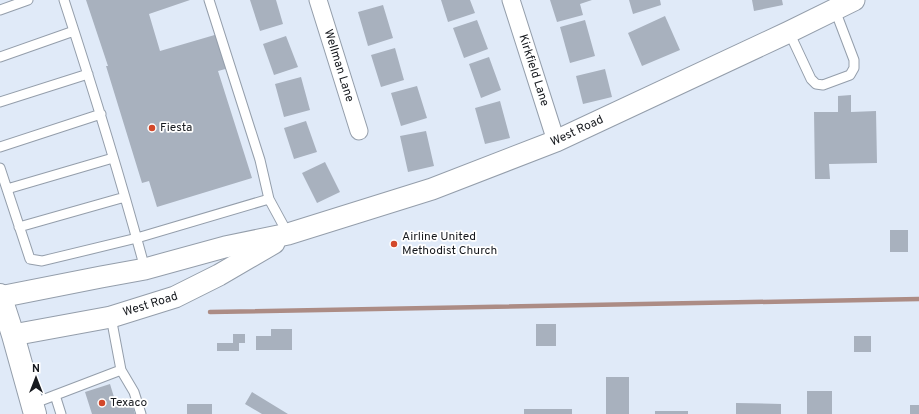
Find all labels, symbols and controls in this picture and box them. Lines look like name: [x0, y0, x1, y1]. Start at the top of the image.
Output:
street label: Wellman Lane: [320, 27, 358, 104]
street label: Kirkfield Lane: [515, 32, 552, 109]
street label: West Road: [548, 112, 606, 150]
place label: Fiesta: [160, 120, 192, 136]
marker: Fiesta: [147, 123, 157, 133]
place label: Airline United Methodist Church: [402, 229, 497, 259]
marker: Airline United Methodist Church: [389, 239, 399, 249]
street label: West Road: [121, 289, 180, 321]
north arrow: [16, 358, 56, 398]
text: N: [32, 362, 40, 376]
place label: Texaco: [110, 395, 148, 411]
marker: Texaco: [97, 398, 107, 408]

